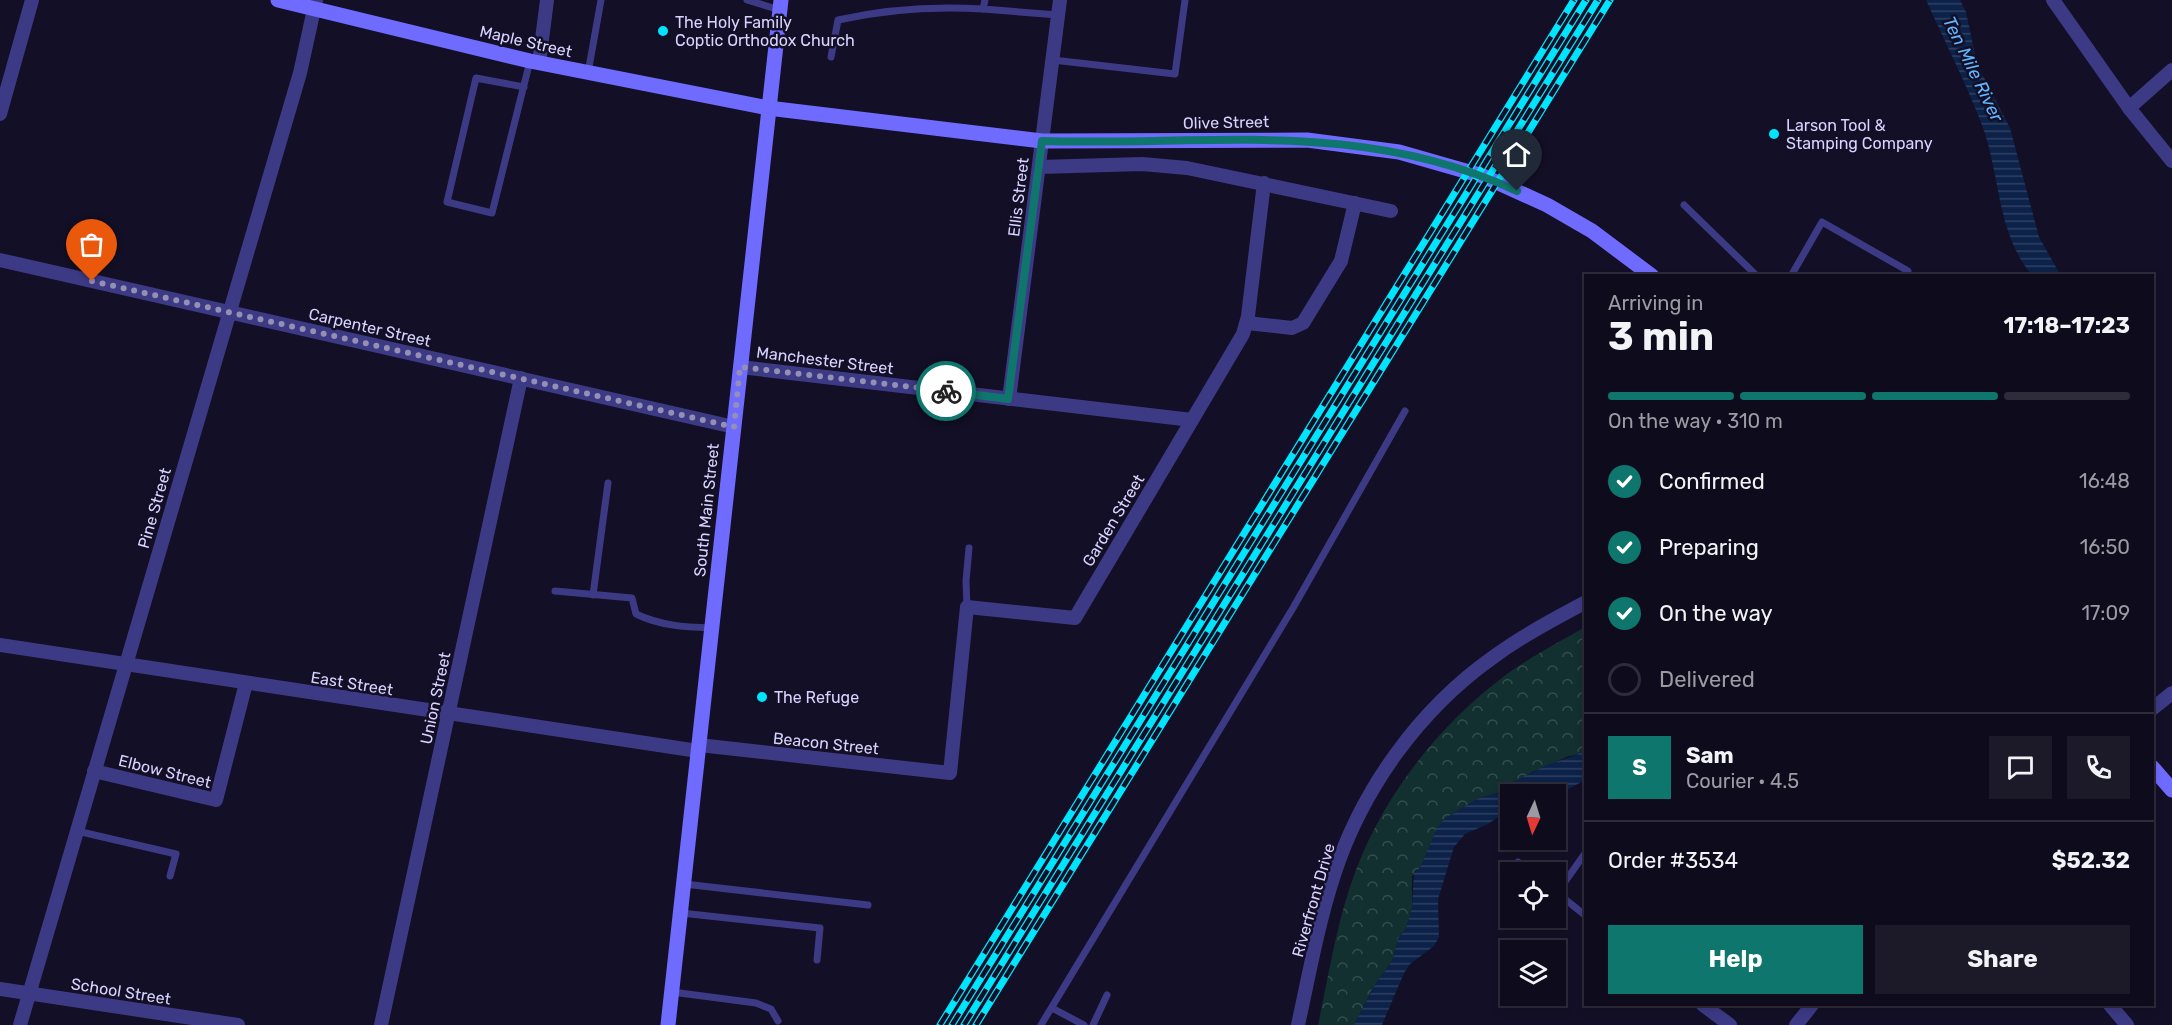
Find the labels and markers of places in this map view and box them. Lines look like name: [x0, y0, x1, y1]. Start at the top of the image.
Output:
place label: The Holy Family Coptic Orthodox Church: [675, 13, 855, 50]
marker: The Holy Family Coptic Orthodox Church: [656, 24, 670, 38]
place label: Larson Tool & Stamping Company: [1786, 116, 1933, 153]
marker: Larson Tool & Stamping Company: [1767, 127, 1781, 141]
pin: [1491, 129, 1542, 191]
pin: [66, 219, 117, 281]
place label: The Refuge: [774, 688, 859, 707]
marker: The Refuge: [755, 690, 769, 704]

